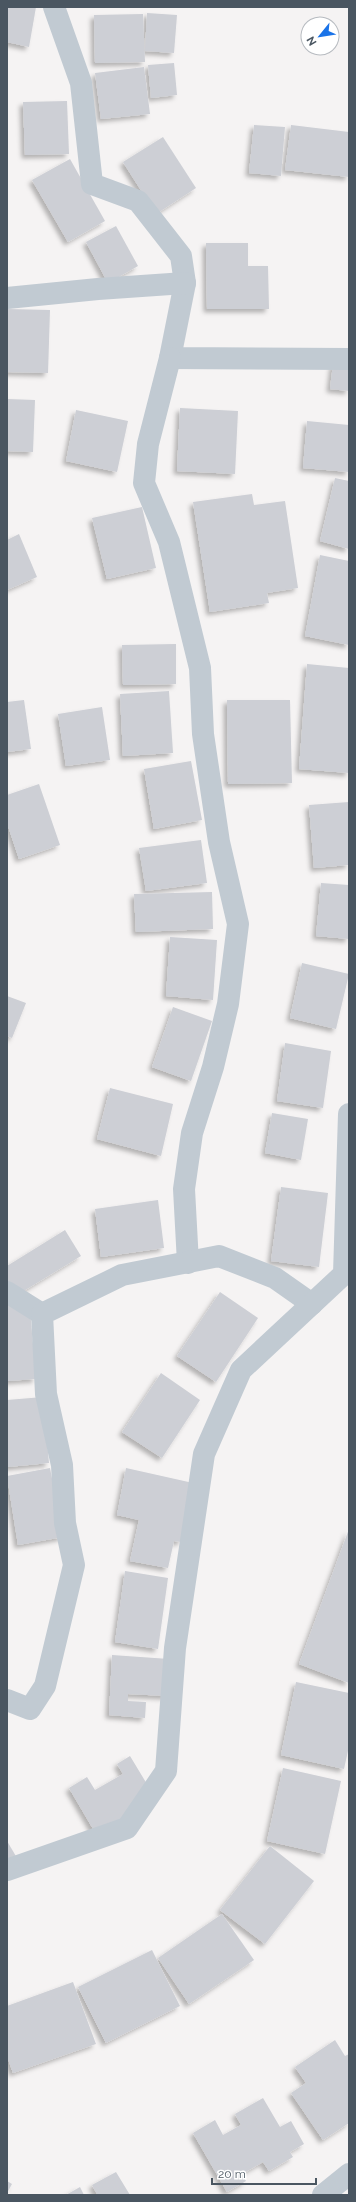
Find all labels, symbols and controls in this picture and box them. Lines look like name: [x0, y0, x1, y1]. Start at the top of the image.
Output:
north arrow: [300, 16, 340, 56]
text: N: [304, 34, 320, 48]
scale bar: [212, 2160, 316, 2186]
text: 20 m: [218, 2167, 246, 2181]

